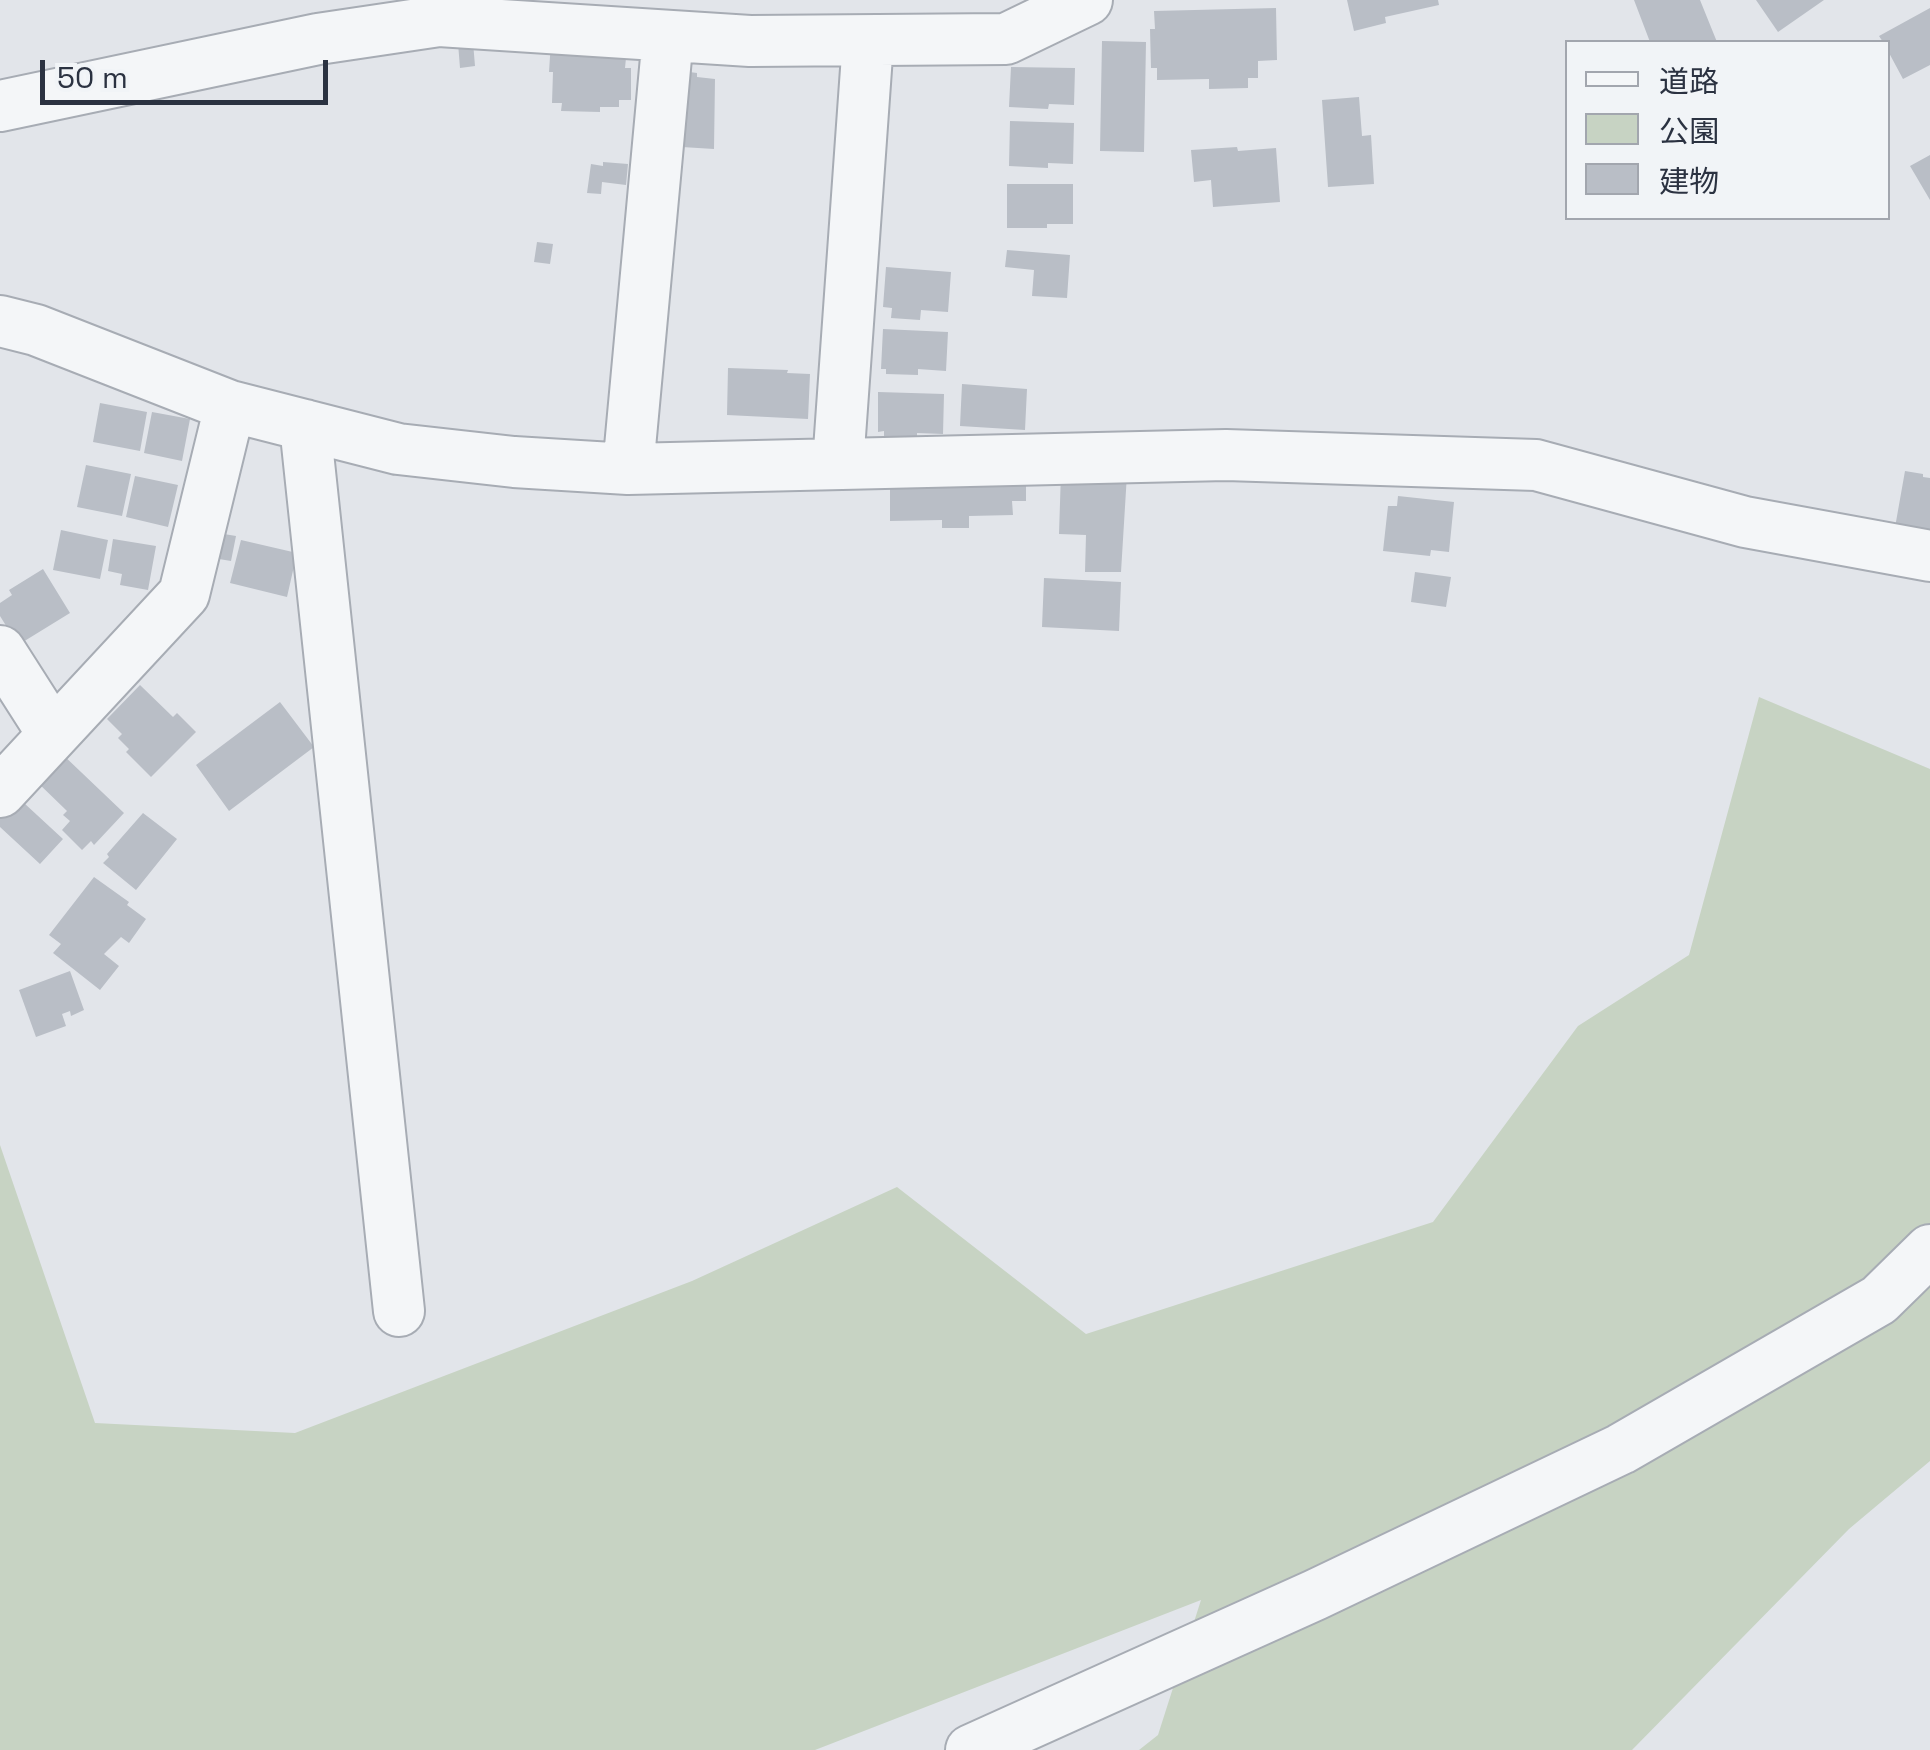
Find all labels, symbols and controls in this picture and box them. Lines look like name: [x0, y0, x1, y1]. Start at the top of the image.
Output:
scale bar: [45, 40, 332, 102]
legend: [1565, 40, 1890, 220]
text: 50 m: [57, 58, 128, 97]
text: 道路: [1659, 62, 1719, 101]
text: 公園: [1659, 112, 1719, 151]
text: 建物: [1659, 162, 1719, 201]

